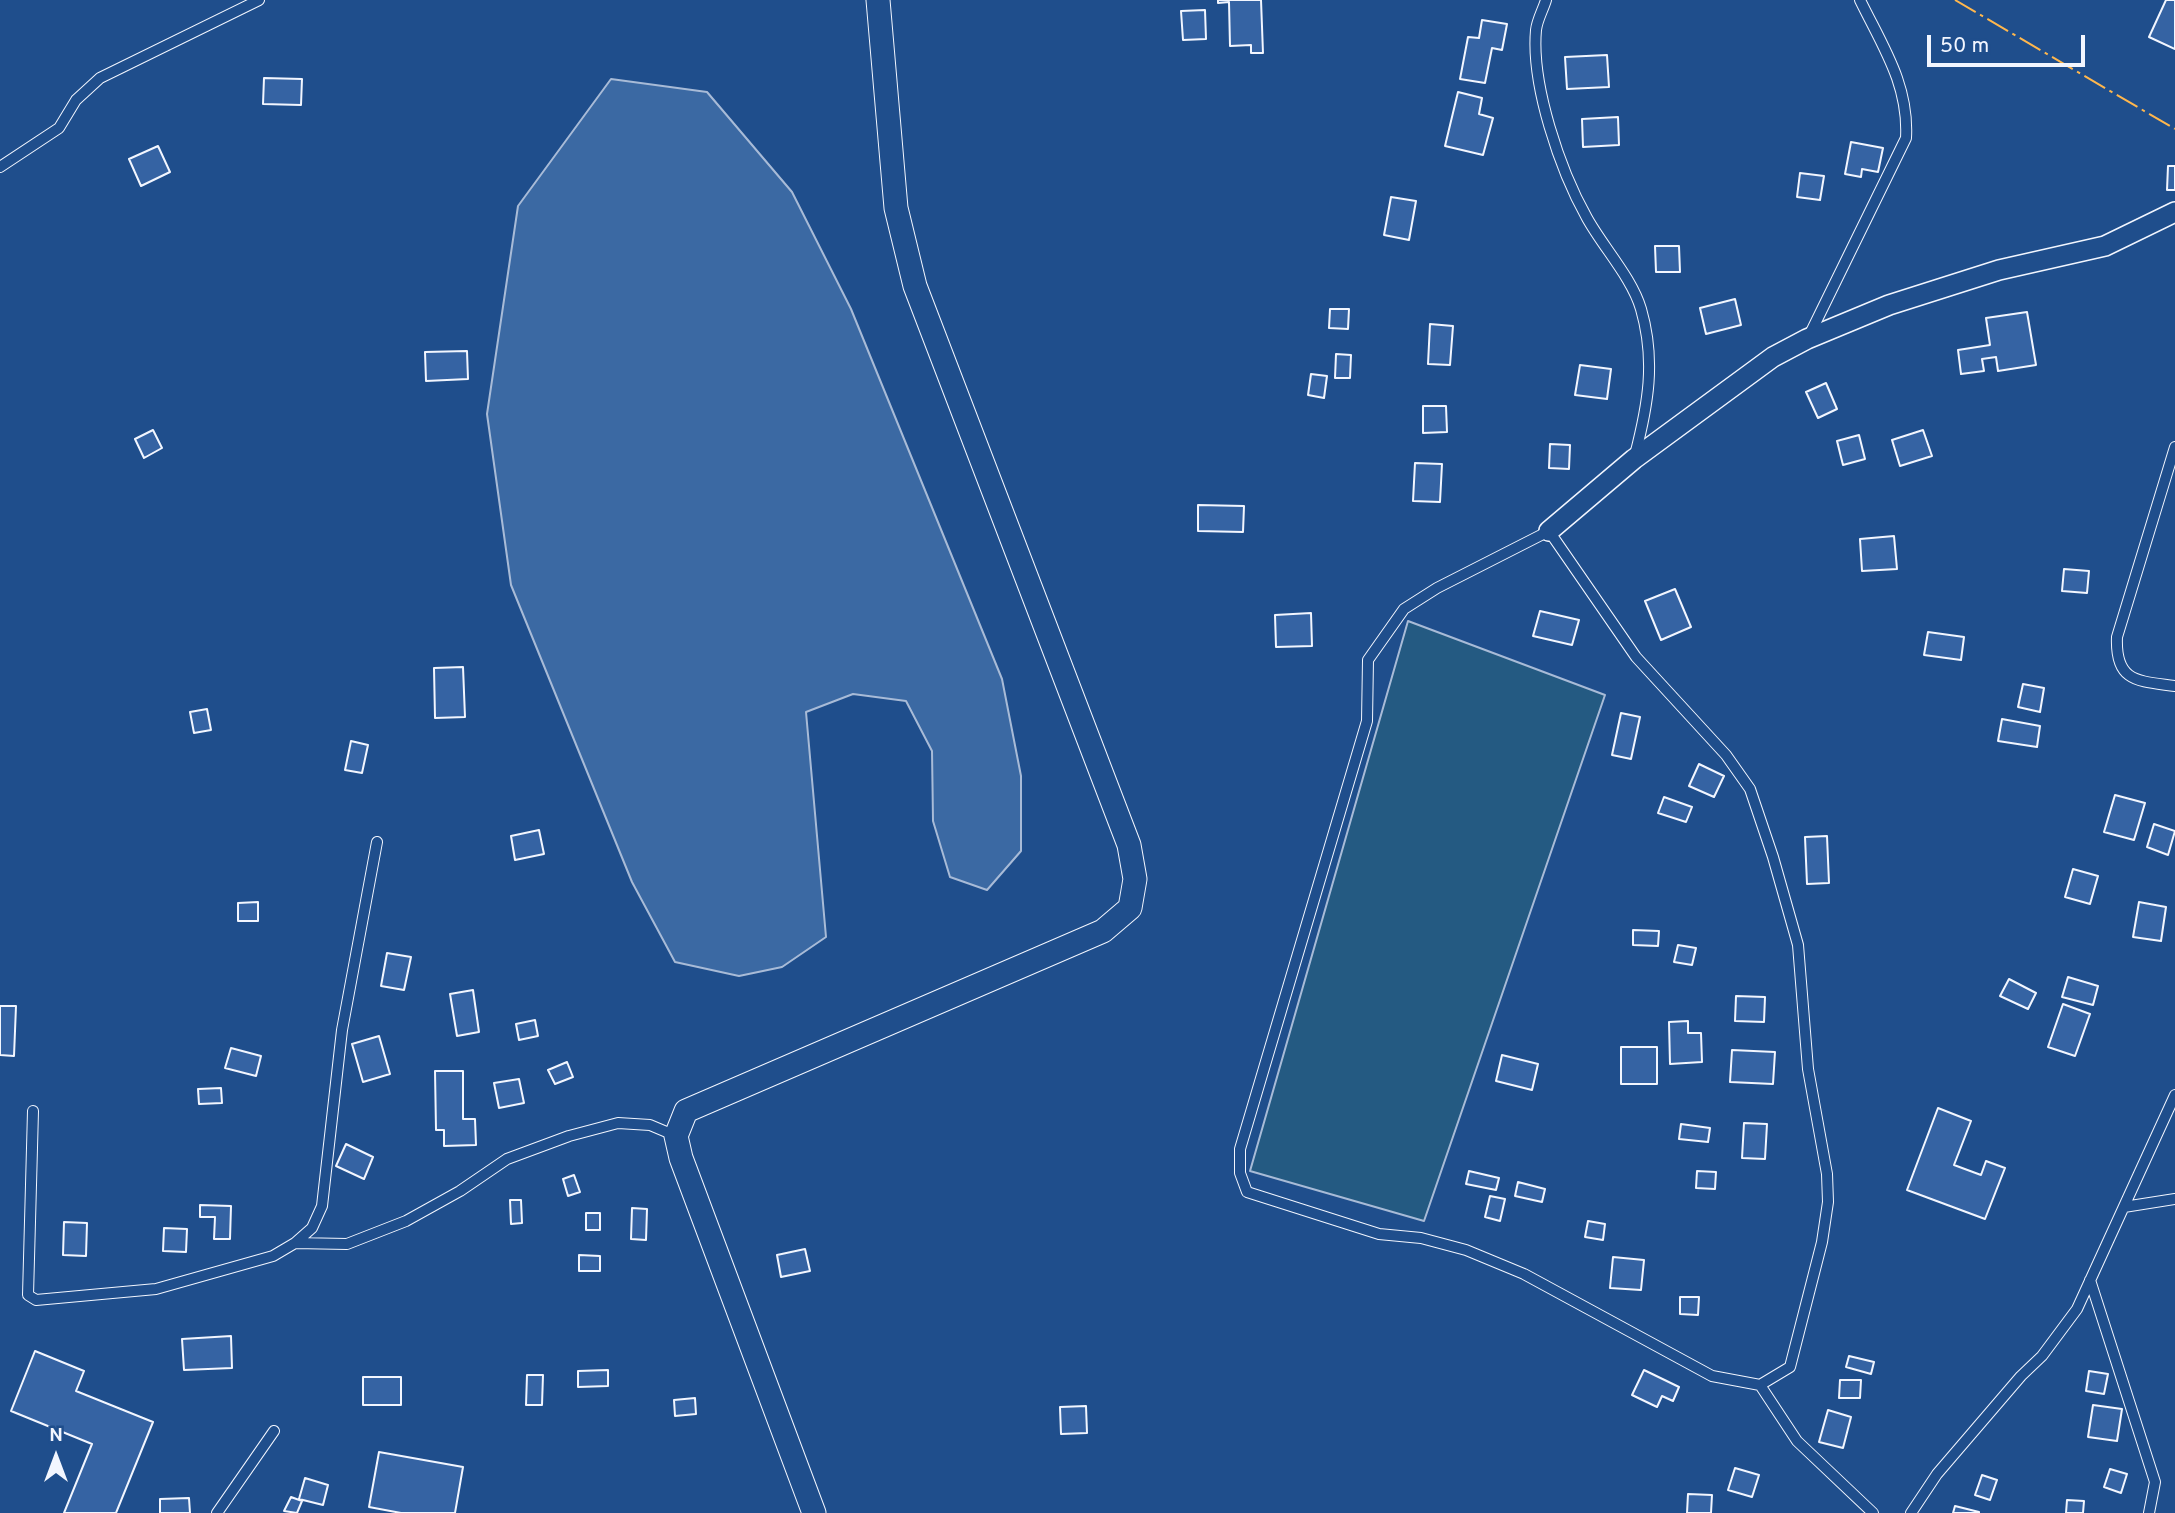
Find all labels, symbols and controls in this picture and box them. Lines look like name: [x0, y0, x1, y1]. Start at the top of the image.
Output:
scale bar: [1930, 21, 2088, 65]
text: 50 m: [1940, 33, 1989, 60]
north arrow: [21, 1422, 91, 1492]
text: N: [49, 1424, 63, 1448]

